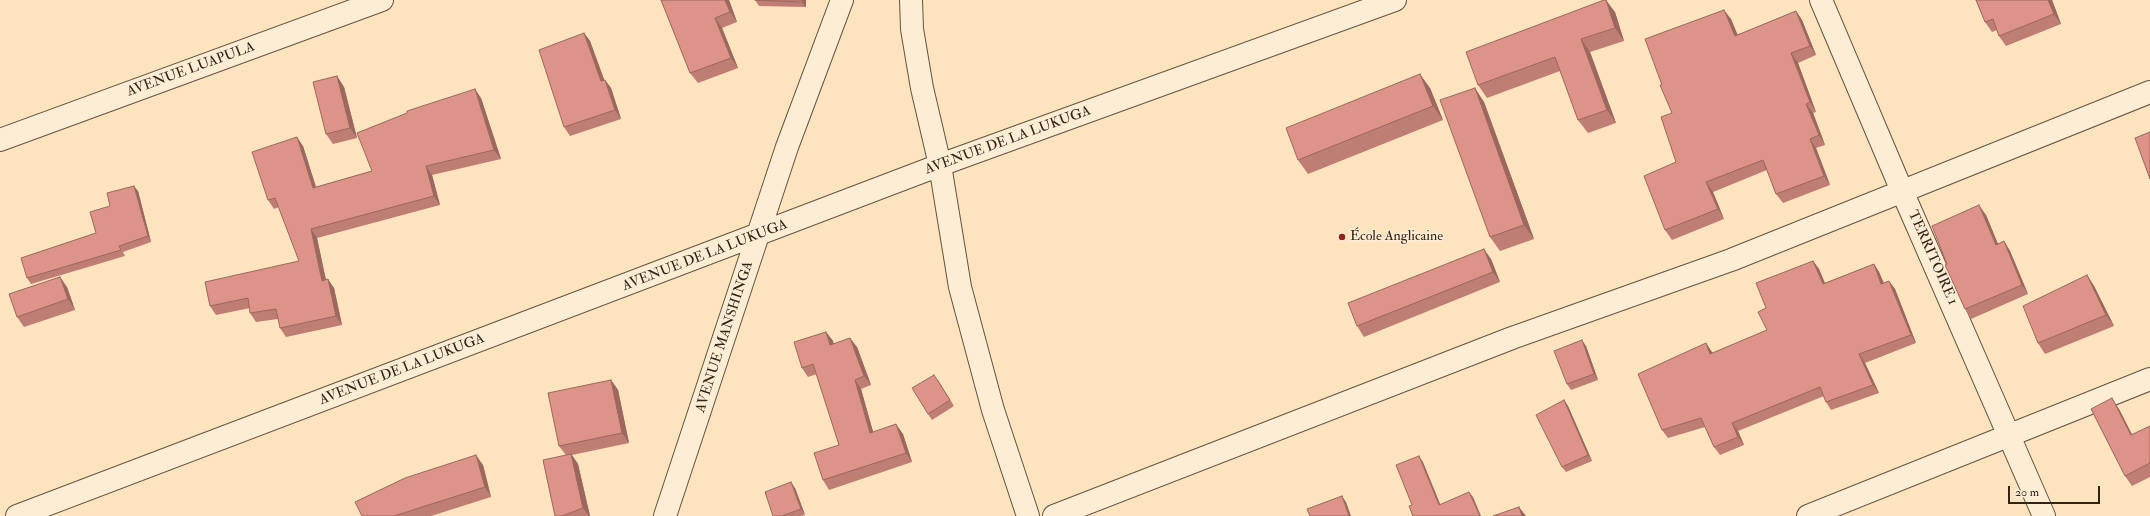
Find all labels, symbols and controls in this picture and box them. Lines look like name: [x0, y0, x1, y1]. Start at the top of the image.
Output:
street label: AVENUE LUAPULA: [125, 39, 257, 101]
street label: AVENUE DE LA LUKUGA: [923, 103, 1093, 179]
street label: TERRITOIRE 1: [1904, 208, 1960, 308]
street label: AVENUE DE LA LUKUGA: [620, 217, 790, 295]
place label: École Anglicaine: [1350, 229, 1443, 245]
marker: École Anglicaine: [1337, 232, 1347, 242]
street label: AVENUE MANSHINGA: [693, 259, 757, 415]
street label: AVENUE DE LA LUKUGA: [317, 331, 487, 409]
scale bar: [2010, 478, 2102, 504]
text: 20 m: [2015, 485, 2039, 500]

